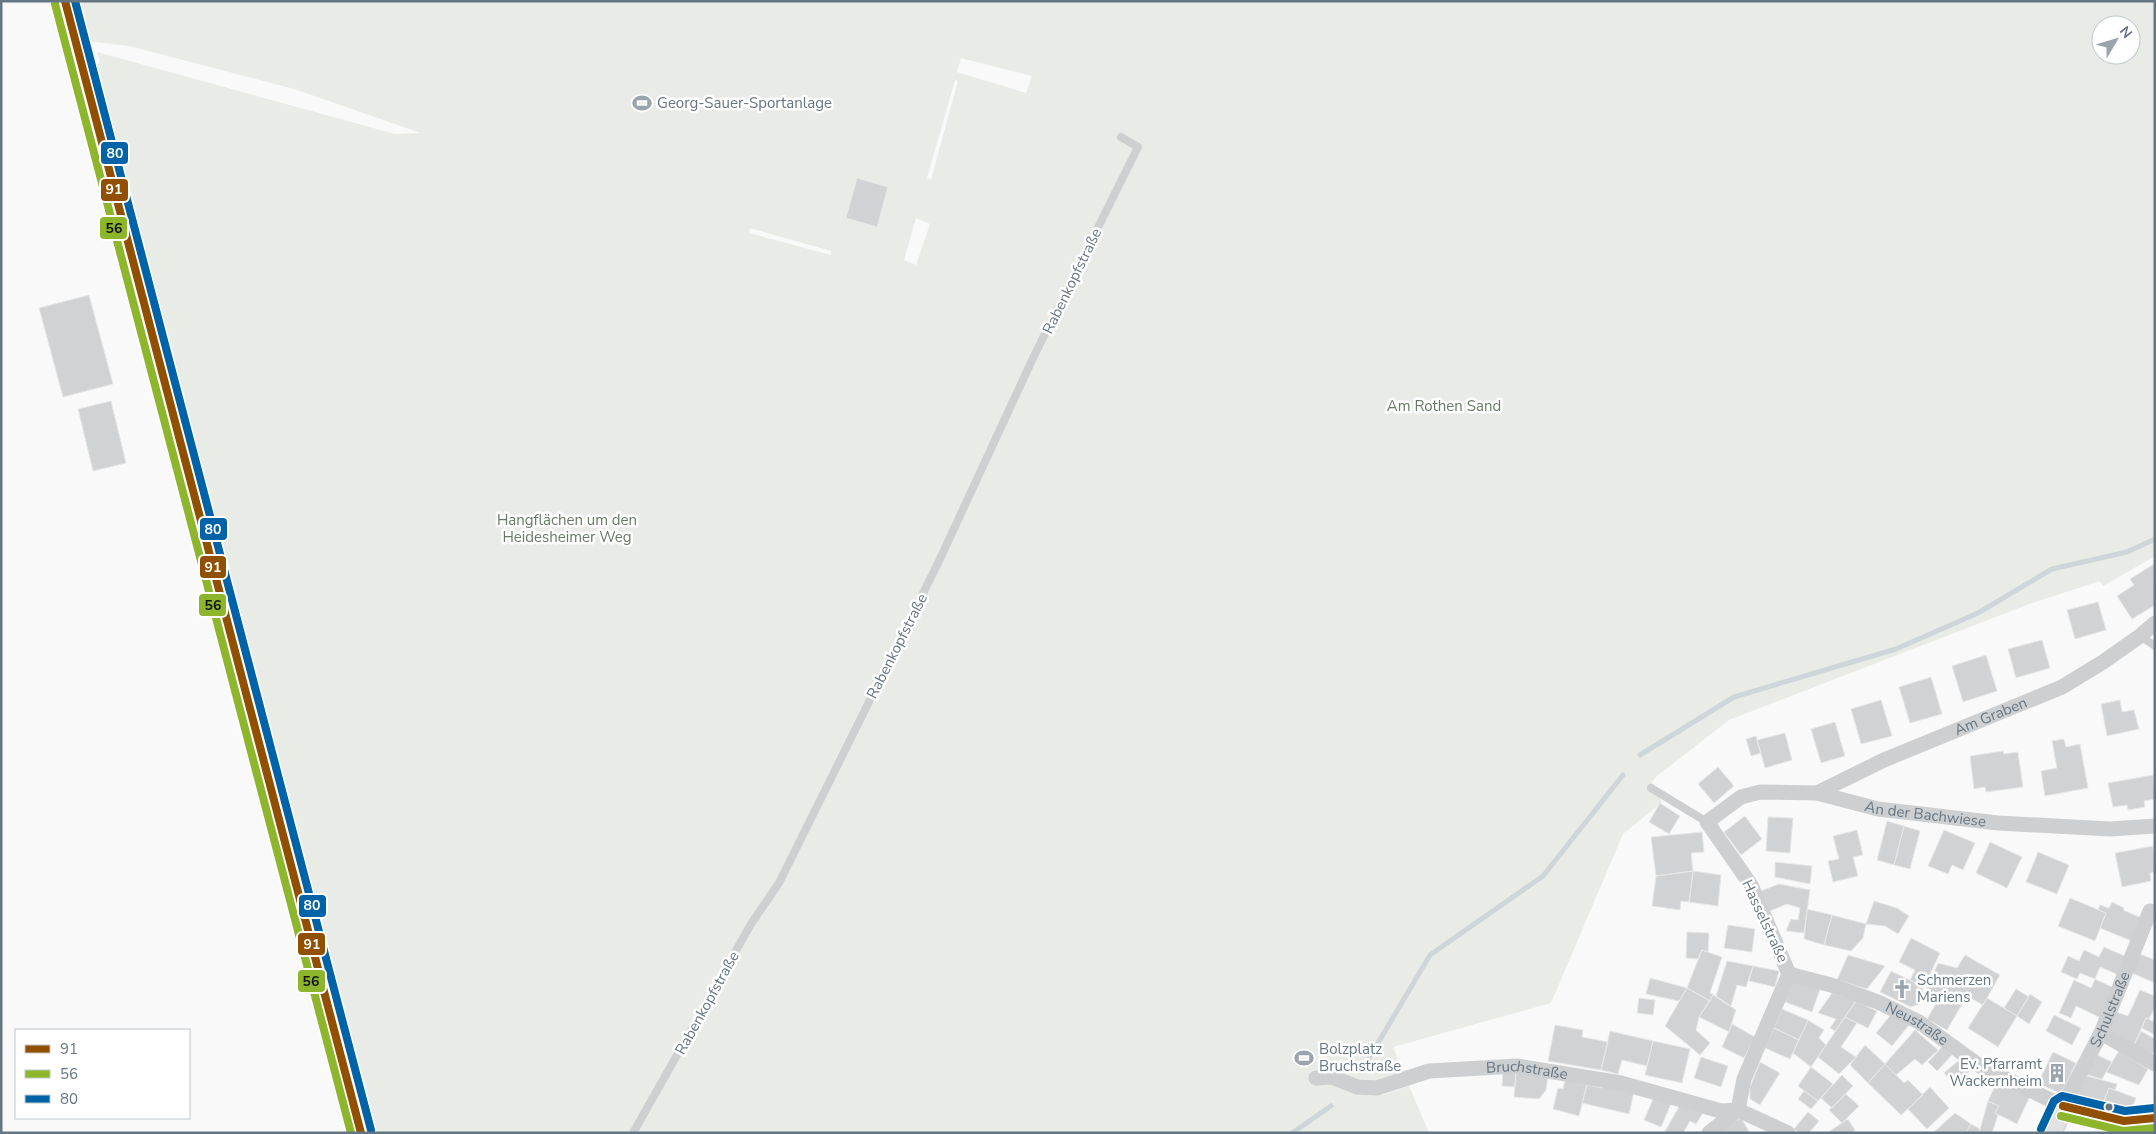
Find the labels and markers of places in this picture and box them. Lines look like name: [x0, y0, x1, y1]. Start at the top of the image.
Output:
sports icon: Georg-Sauer-Sportanlage: [631, 92, 653, 114]
place label: Georg-Sauer-Sportanlage: [657, 93, 832, 113]
place label: Schmerzen Mariens: [1917, 970, 1991, 1007]
church icon: Schmerzen Mariens: [1891, 978, 1913, 1000]
place label: Bolzplatz Bruchstraße: [1319, 1039, 1401, 1076]
sports icon: Bolzplatz Bruchstraße: [1293, 1047, 1315, 1069]
place label: Ev. Pfarramt Wackernheim: [1949, 1054, 2043, 1091]
building icon: Ev. Pfarramt Wackernheim: [2046, 1062, 2068, 1084]
unlabelled marker: [2104, 1102, 2114, 1112]

